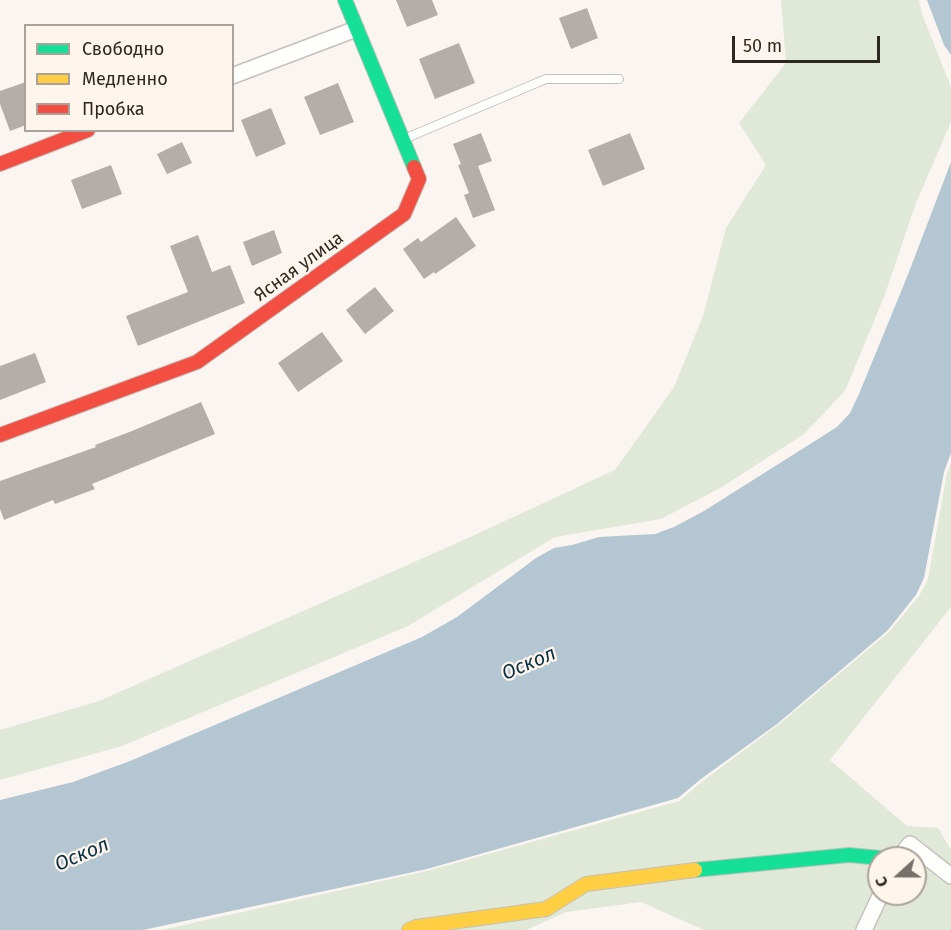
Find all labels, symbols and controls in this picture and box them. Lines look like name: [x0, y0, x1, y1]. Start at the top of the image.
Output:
legend: [24, 24, 234, 132]
scale bar: [735, 24, 884, 62]
text: 50 m: [743, 35, 782, 57]
text: Свободно: [82, 38, 164, 60]
text: Медленно: [82, 68, 168, 90]
text: Пробка: [82, 98, 145, 120]
street label: Ясная улица: [250, 227, 348, 307]
water label: Оскол: [498, 642, 560, 686]
water label: Оскол: [51, 833, 113, 877]
north arrow: [867, 846, 927, 906]
text: С: [871, 874, 892, 890]

